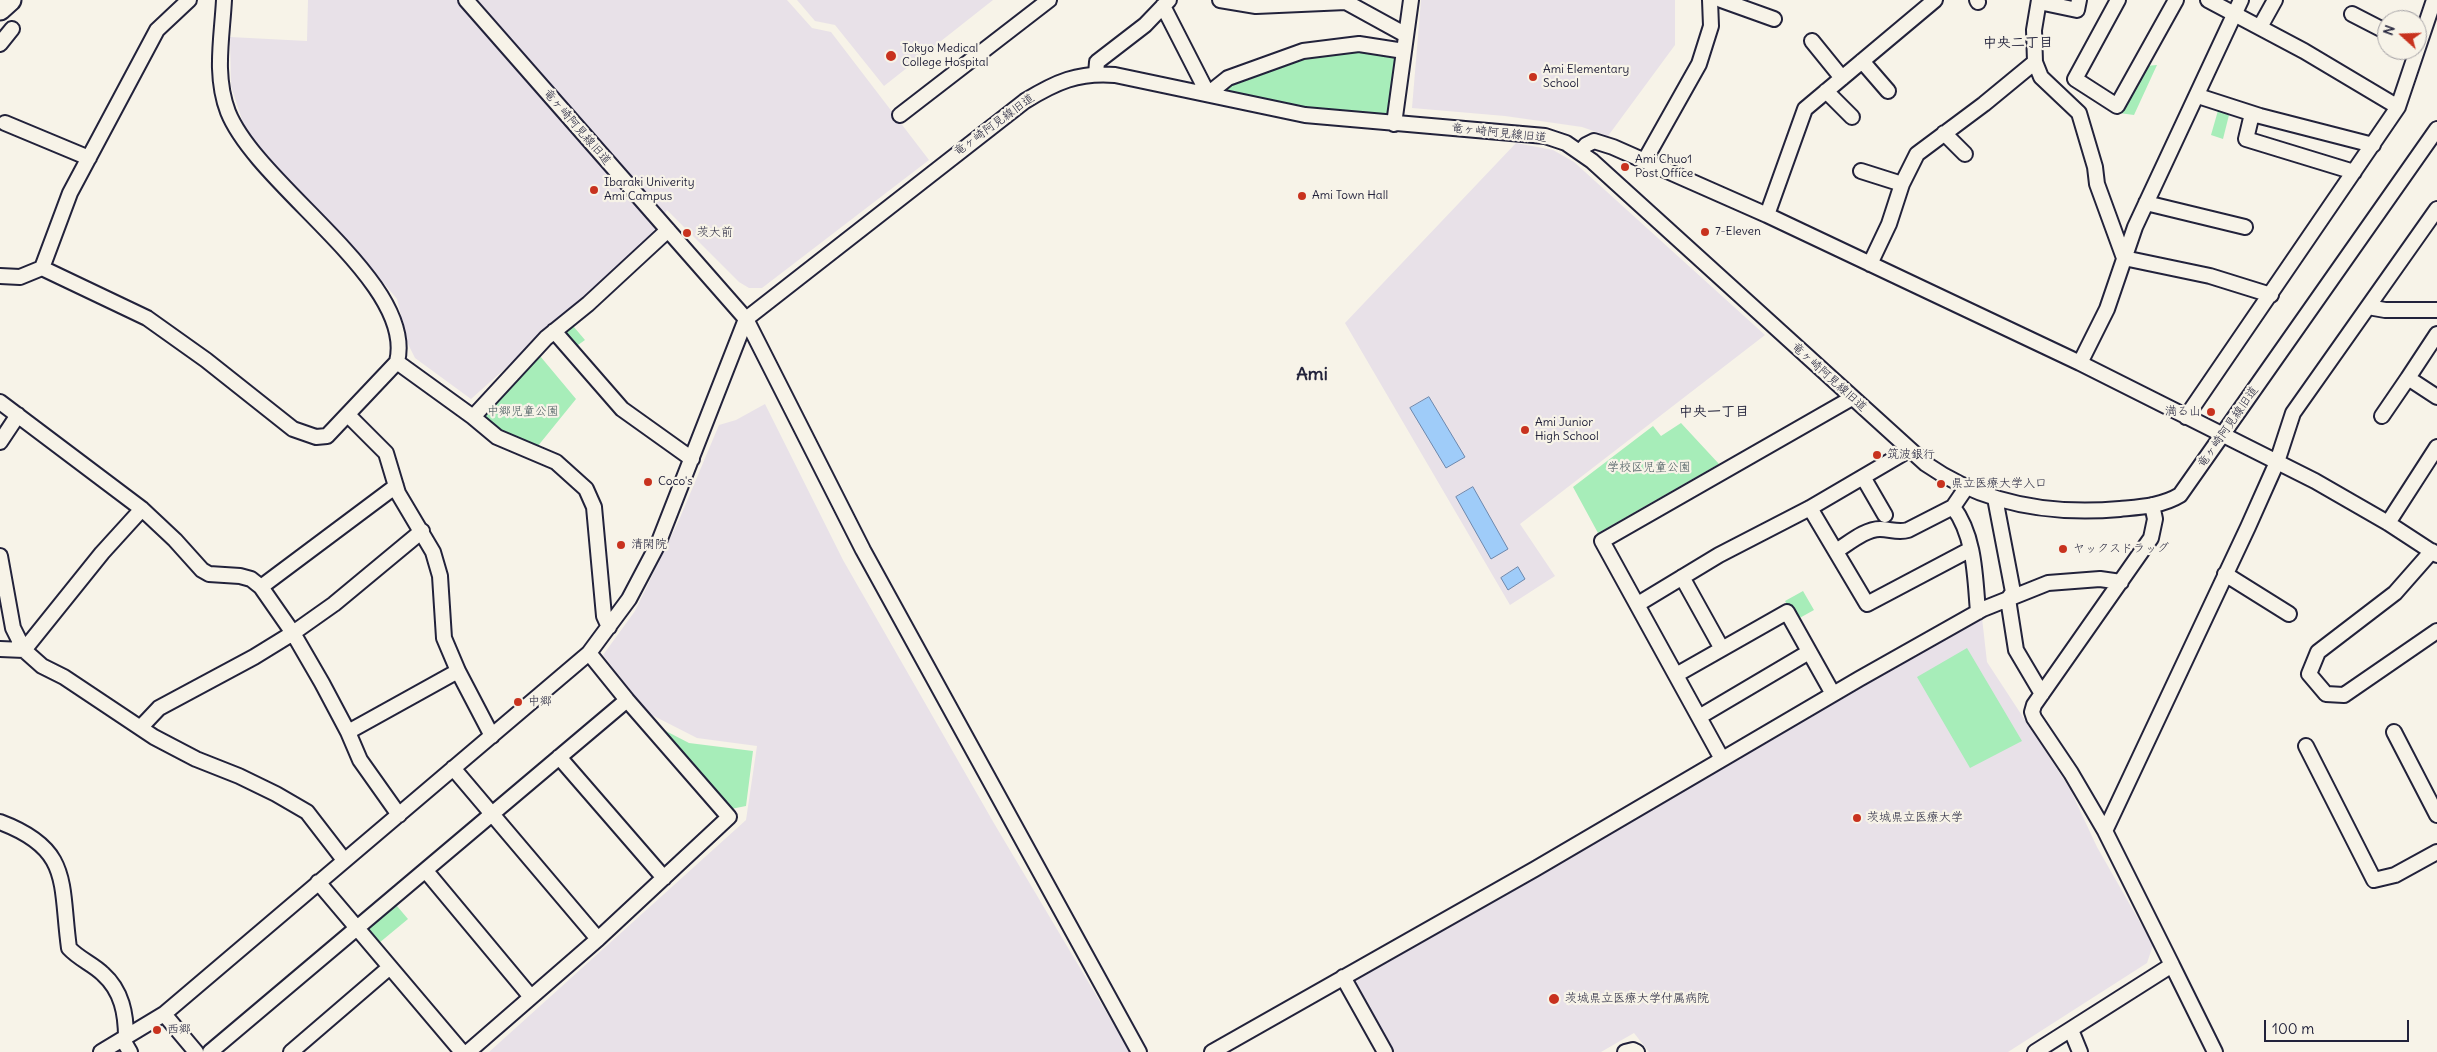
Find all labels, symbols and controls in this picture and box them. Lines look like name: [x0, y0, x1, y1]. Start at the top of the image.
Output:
north arrow: [2377, 10, 2427, 60]
text: N: [2379, 23, 2399, 38]
district label: 中央二丁目: [1983, 35, 2053, 51]
place label: Tokyo Medical College Hospital: [902, 42, 988, 70]
marker: Tokyo Medical College Hospital: [884, 49, 898, 63]
place label: Ami Elementary School: [1543, 63, 1629, 91]
marker: Ami Elementary School: [1527, 71, 1539, 83]
street label: 竜ヶ崎阿見線旧道: [540, 86, 614, 168]
street label: 竜ヶ崎阿見線旧道: [951, 91, 1037, 159]
street label: 竜ヶ崎阿見線旧道: [1451, 121, 1547, 145]
place label: Ami Chuo1 Post Office: [1635, 153, 1693, 181]
marker: Ami Chuo1 Post Office: [1619, 161, 1631, 173]
place label: Ibaraki Univerity Ami Campus: [604, 176, 694, 204]
marker: Ibaraki Univerity Ami Campus: [588, 184, 600, 196]
place label: Ami Town Hall: [1312, 189, 1388, 203]
marker: Ami Town Hall: [1296, 190, 1308, 202]
place label: 7-Eleven: [1715, 225, 1761, 239]
place label: 茨大前: [697, 226, 733, 240]
marker: 7-Eleven: [1699, 226, 1711, 238]
marker: 茨大前: [681, 227, 693, 239]
street label: 竜ヶ崎阿見線旧道: [1789, 340, 1869, 414]
district label: Ami: [1296, 364, 1328, 386]
street label: 竜ヶ崎阿見線旧道: [2195, 384, 2261, 470]
district label: 中央一丁目: [1679, 404, 1749, 420]
park label: 中郷児童公園: [487, 405, 559, 419]
place label: 満る山: [2165, 405, 2201, 419]
marker: 満る山: [2205, 406, 2217, 418]
place label: Ami Junior High School: [1535, 416, 1599, 444]
marker: Ami Junior High School: [1519, 424, 1531, 436]
place label: 筑波銀行: [1887, 448, 1935, 462]
marker: 筑波銀行: [1871, 449, 1883, 461]
park label: 学校区児童公園: [1607, 461, 1691, 475]
place label: Coco's: [658, 475, 693, 489]
marker: Coco's: [642, 476, 654, 488]
place label: 県立医療大学入口: [1951, 477, 2047, 491]
marker: 県立医療大学入口: [1935, 478, 1947, 490]
place label: 清閑院: [631, 538, 667, 552]
marker: 清閑院: [615, 539, 627, 551]
place label: ヤックスドラッグ: [2073, 542, 2169, 556]
marker: ヤックスドラッグ: [2057, 543, 2069, 555]
place label: 中郷: [528, 695, 552, 709]
marker: 中郷: [512, 696, 524, 708]
place label: 茨城県立医療大学: [1867, 811, 1963, 825]
marker: 茨城県立医療大学: [1851, 812, 1863, 824]
marker: 茨城県立医療大学付属病院: [1547, 992, 1561, 1006]
place label: 茨城県立医療大学付属病院: [1565, 992, 1709, 1006]
scale bar: [2267, 1010, 2412, 1042]
text: 100 m: [2272, 1019, 2314, 1038]
place label: 西郷: [167, 1023, 191, 1037]
marker: 西郷: [151, 1024, 163, 1036]

